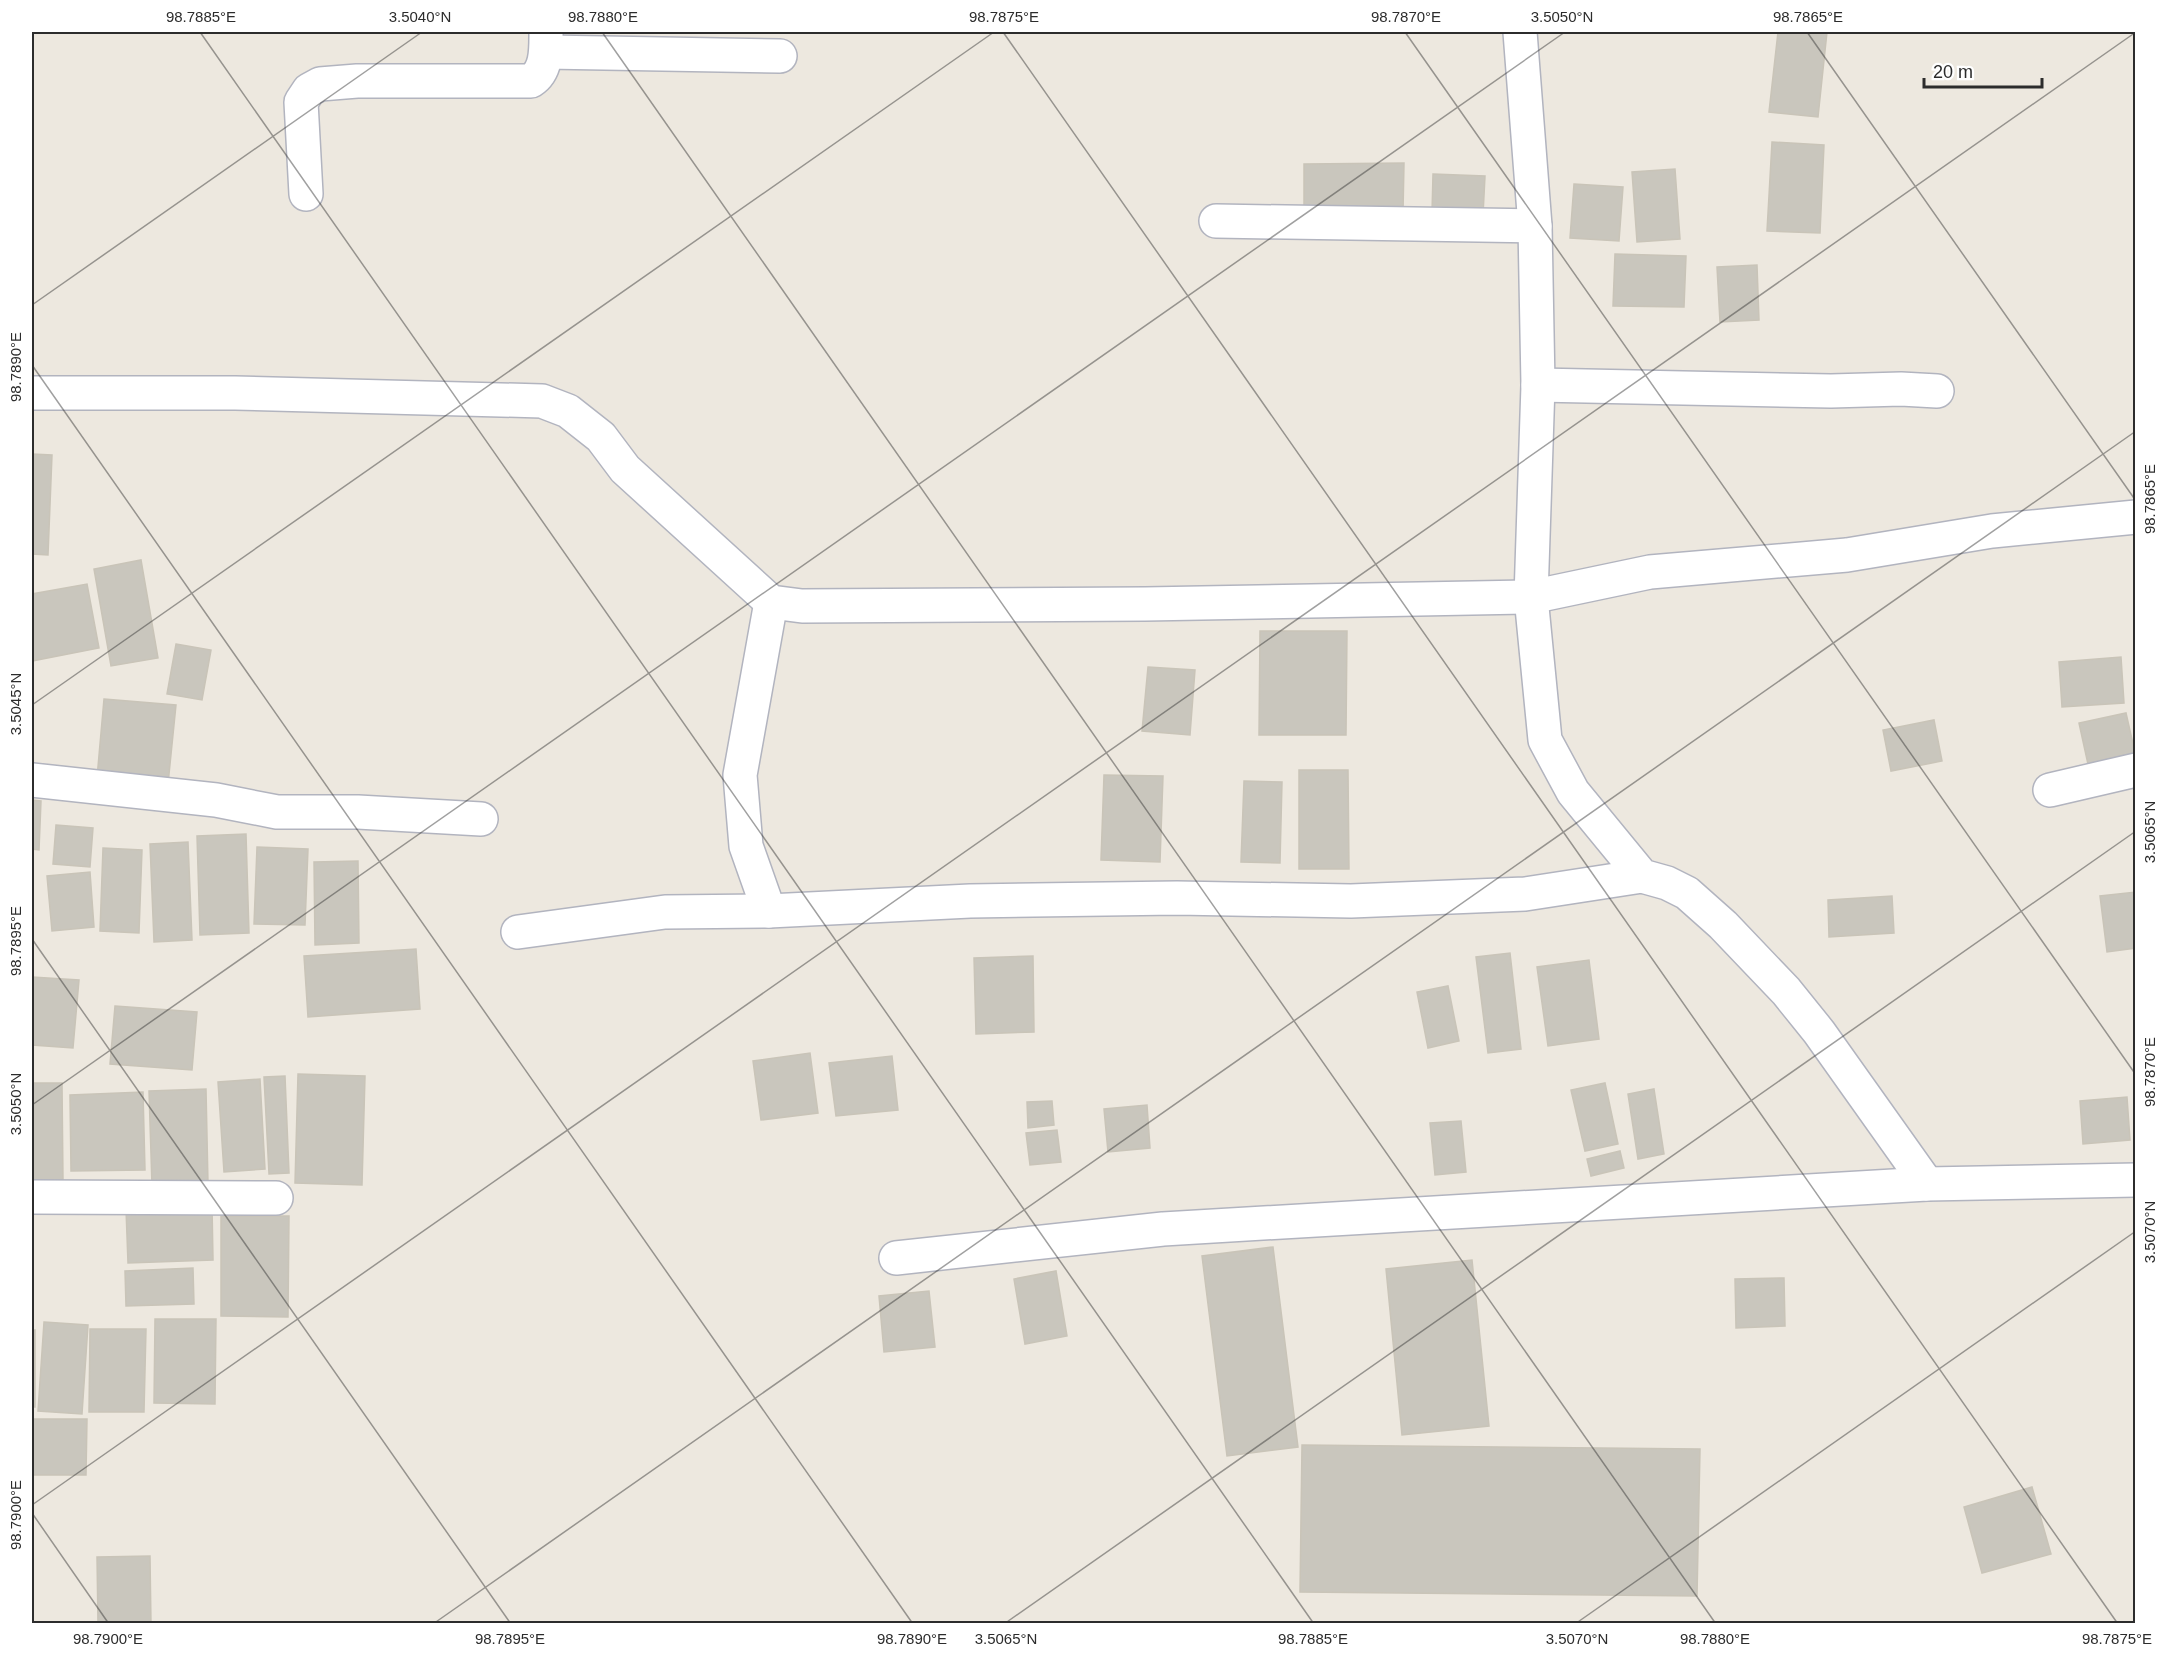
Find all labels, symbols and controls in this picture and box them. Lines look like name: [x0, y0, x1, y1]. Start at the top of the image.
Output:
text: 98.7885°E: [166, 8, 236, 25]
text: 3.5040°N: [389, 8, 451, 25]
text: 98.7880°E: [568, 8, 638, 25]
text: 98.7875°E: [969, 8, 1039, 25]
text: 98.7870°E: [1371, 8, 1441, 25]
text: 3.5050°N: [1531, 8, 1593, 25]
text: 98.7865°E: [1773, 8, 1843, 25]
scale bar: [1924, 51, 2042, 89]
text: 20 m: [1933, 62, 1973, 82]
text: 98.7890°E: [7, 332, 24, 402]
text: 98.7865°E: [2141, 464, 2158, 534]
text: 3.5045°N: [7, 673, 24, 735]
text: 3.5065°N: [2141, 801, 2158, 863]
text: 98.7895°E: [7, 906, 24, 976]
text: 98.7870°E: [2141, 1037, 2158, 1107]
text: 3.5050°N: [7, 1073, 24, 1135]
text: 3.5070°N: [2141, 1201, 2158, 1263]
text: 98.7900°E: [7, 1480, 24, 1550]
text: 98.7900°E: [73, 1630, 143, 1647]
text: 98.7895°E: [475, 1630, 545, 1647]
text: 98.7890°E: [877, 1630, 947, 1647]
text: 3.5065°N: [975, 1630, 1037, 1647]
text: 98.7885°E: [1278, 1630, 1348, 1647]
text: 3.5070°N: [1546, 1630, 1608, 1647]
text: 98.7880°E: [1680, 1630, 1750, 1647]
text: 98.7875°E: [2082, 1630, 2152, 1647]

